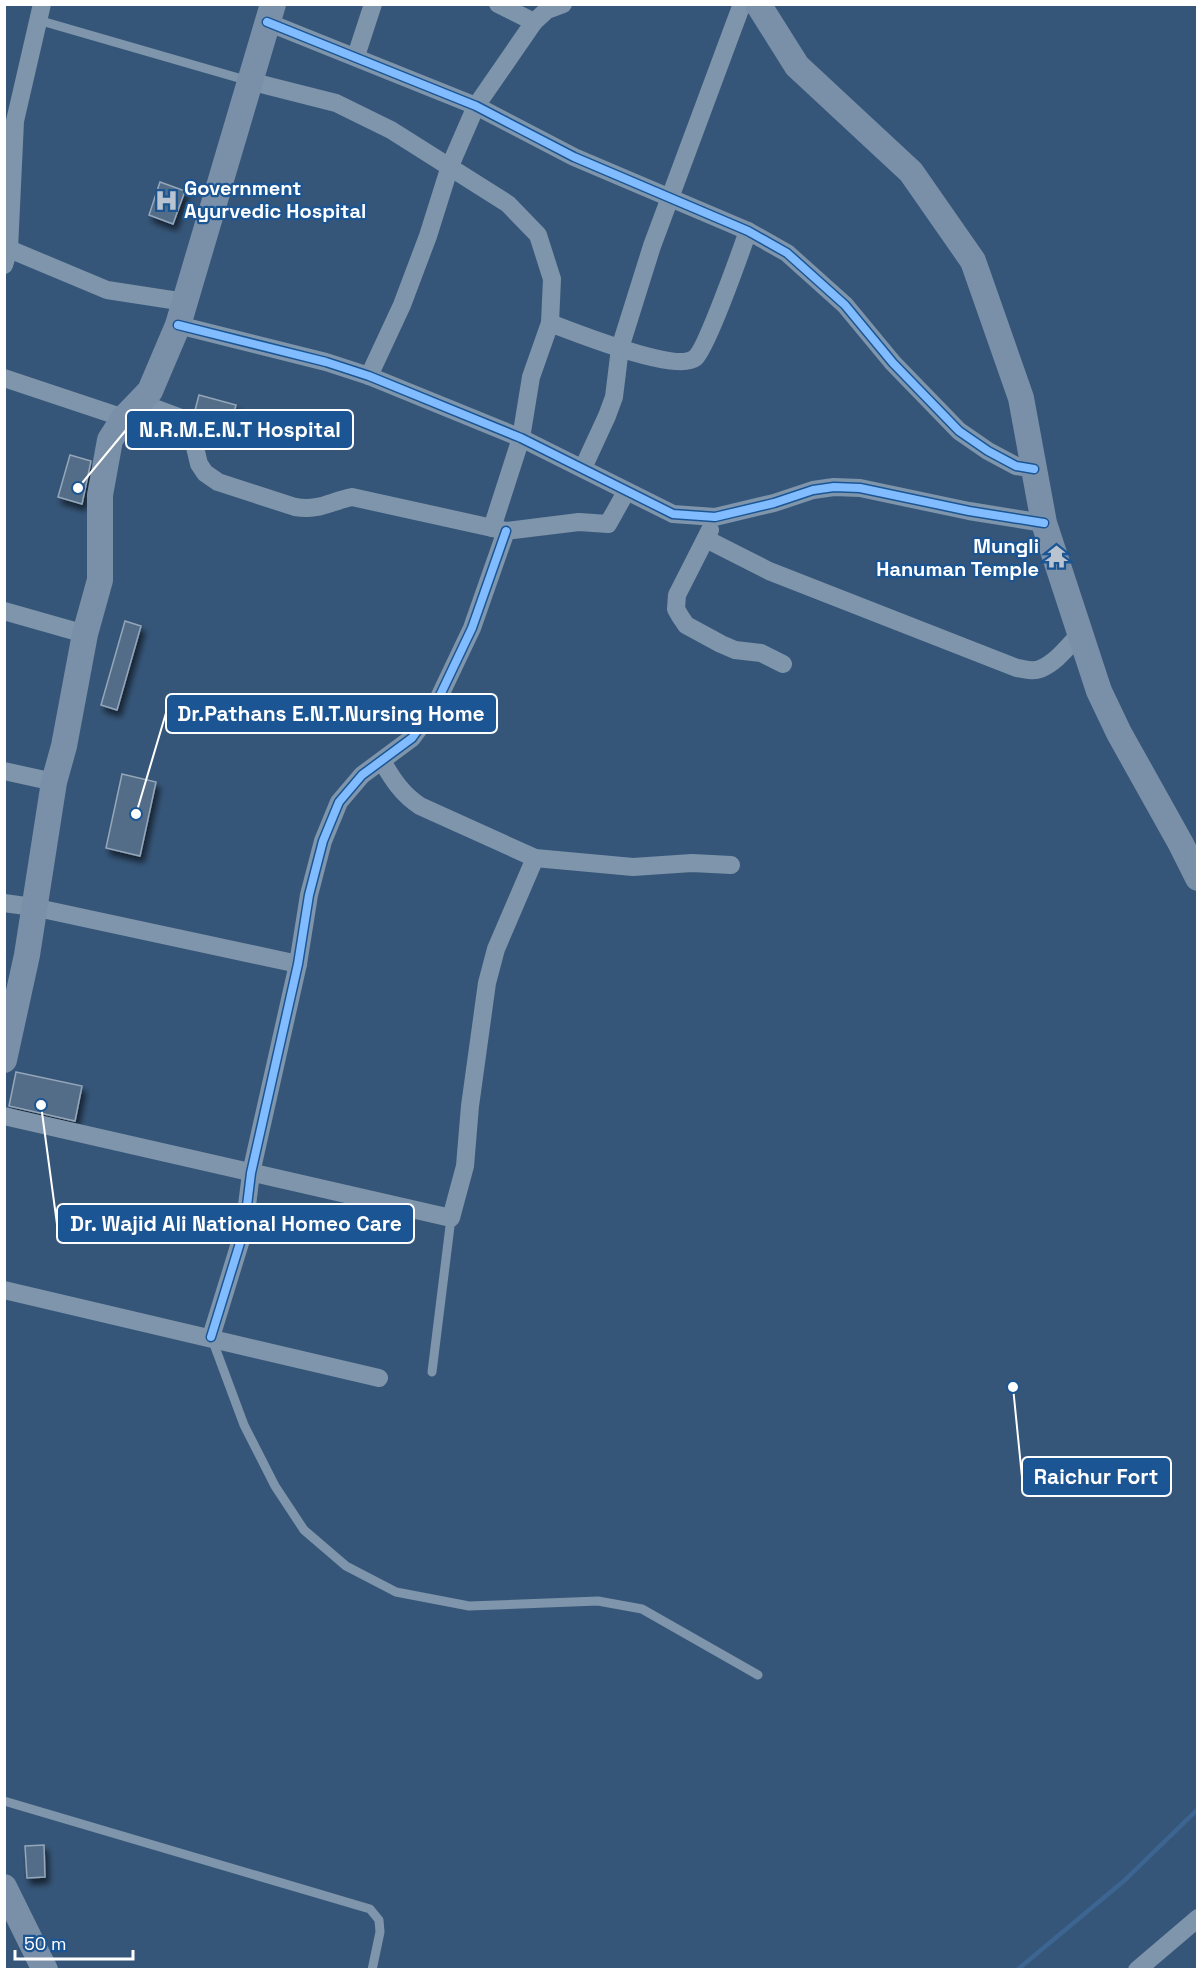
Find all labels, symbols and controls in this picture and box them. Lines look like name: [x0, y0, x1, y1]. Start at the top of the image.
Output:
place label: Government Ayurvedic Hospital: [184, 175, 366, 224]
hospital icon: Government Ayurvedic Hospital: [153, 187, 179, 213]
callout: N.R.M.E.N.T Hospital: [126, 410, 353, 449]
text: N.R.M.E.N.T Hospital: [139, 416, 341, 443]
place label: Mungli Hanuman Temple: [876, 533, 1039, 582]
temple icon: Mungli Hanuman Temple: [1044, 544, 1070, 570]
callout: Dr.Pathans E.N.T.Nursing Home: [166, 694, 497, 733]
text: Dr.Pathans E.N.T.Nursing Home: [177, 700, 485, 727]
callout: Dr. Wajid Ali National Homeo Care: [57, 1204, 414, 1243]
text: Dr. Wajid Ali National Homeo Care: [70, 1210, 402, 1237]
callout: Raichur Fort: [1022, 1457, 1171, 1496]
text: Raichur Fort: [1034, 1463, 1158, 1490]
scale bar: [15, 1923, 134, 1961]
text: 50 m: [24, 1932, 66, 1955]

